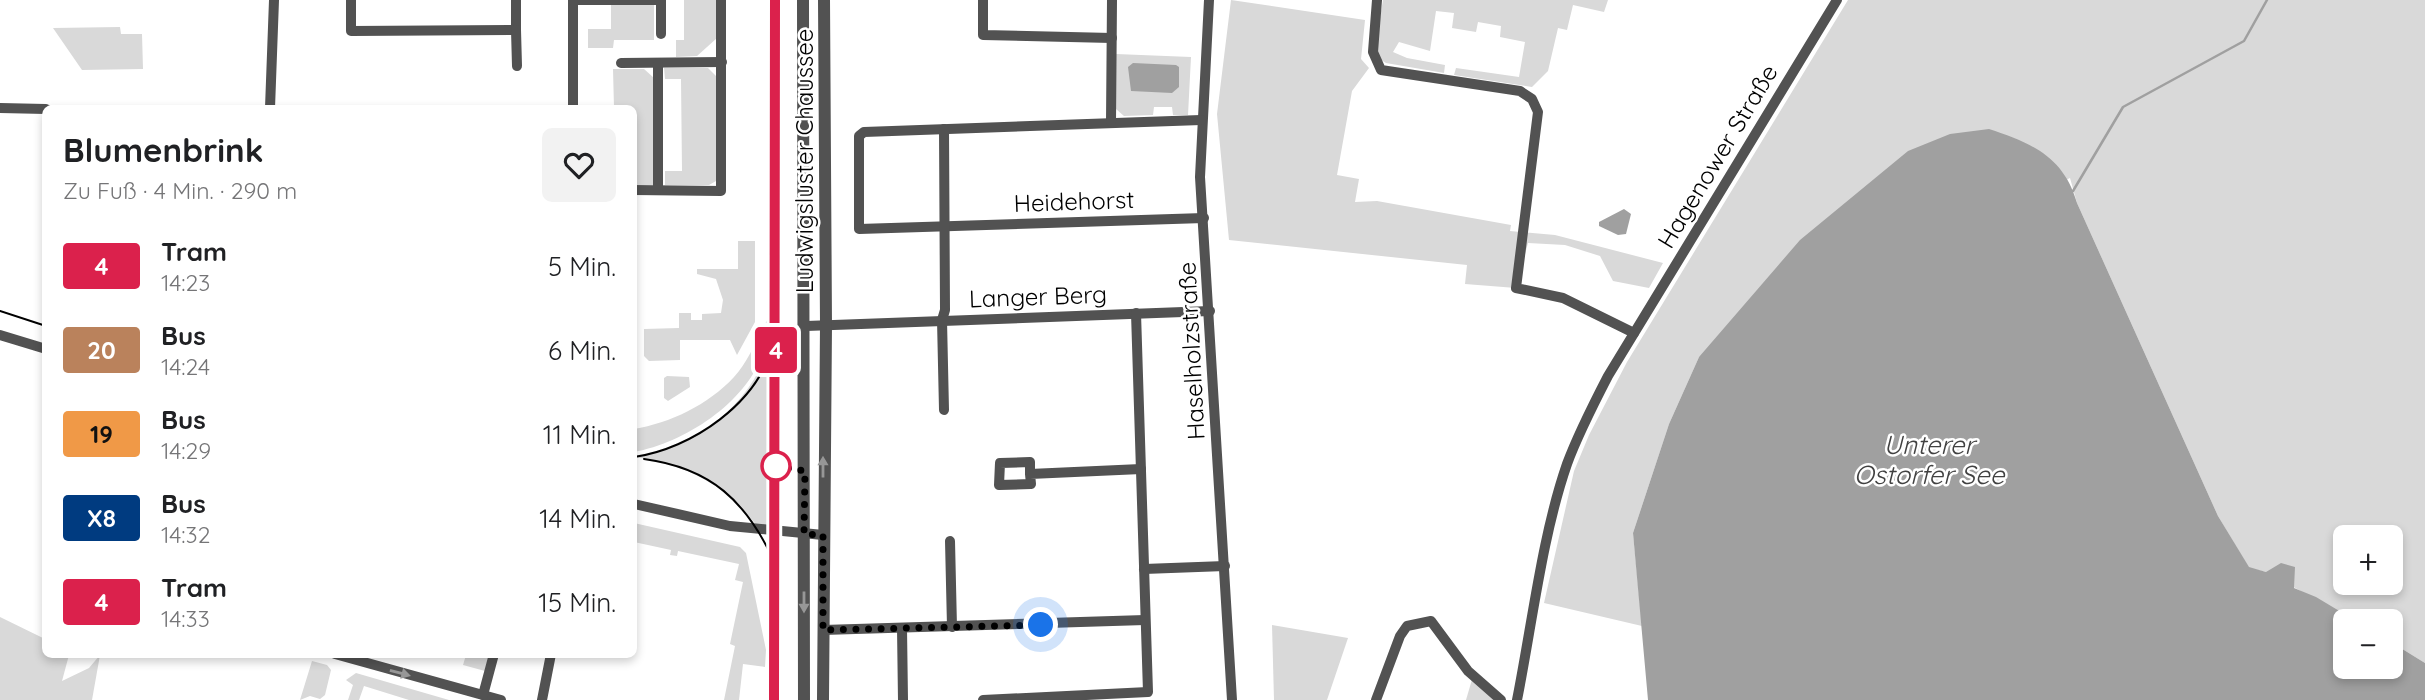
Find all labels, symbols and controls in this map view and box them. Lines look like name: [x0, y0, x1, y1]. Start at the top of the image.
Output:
street label: Ludwigsluster Chaussee: [789, 29, 819, 293]
street label: Hagenower Straße: [1650, 59, 1784, 253]
button: heart: [542, 128, 616, 202]
text: Blumenbrink: [63, 129, 263, 170]
text: Zu Fuß · 4 Min. · 290 m: [63, 176, 297, 205]
street label: Heidehorst: [1013, 184, 1135, 218]
text: Tram: [161, 235, 227, 268]
text: 5 Min.: [548, 250, 616, 283]
text: 4: [94, 251, 109, 281]
street label: Haselholzstraße: [1171, 261, 1211, 441]
text: 14:23: [161, 268, 210, 297]
street label: Langer Berg: [968, 279, 1108, 313]
text: Bus: [161, 319, 206, 352]
line badge: 4: [753, 327, 799, 373]
text: 6 Min.: [548, 334, 616, 367]
text: 20: [87, 335, 116, 365]
text: 4: [769, 335, 783, 365]
text: 14:24: [161, 352, 210, 381]
text: Bus: [161, 403, 206, 436]
text: 11 Min.: [543, 418, 616, 451]
text: 19: [90, 419, 113, 449]
water label: Unterer Ostorfer See: [1854, 428, 2006, 491]
text: 14:29: [161, 436, 211, 465]
unlabelled marker: [761, 451, 791, 481]
one-way arrow: [817, 456, 829, 478]
text: Bus: [161, 487, 206, 520]
text: 14 Min.: [539, 502, 616, 535]
text: X8: [87, 503, 116, 533]
text: 14:32: [161, 520, 210, 549]
map controls: [2333, 525, 2403, 679]
button: +: [2333, 525, 2403, 595]
text: Tram: [161, 571, 227, 604]
text: 15 Min.: [538, 586, 616, 619]
text: 4: [94, 587, 109, 617]
one-way arrow: [798, 591, 810, 613]
text: 14:33: [161, 604, 210, 633]
your location: [1023, 607, 1058, 642]
button: −: [2333, 609, 2403, 679]
one-way arrow: [390, 668, 412, 679]

